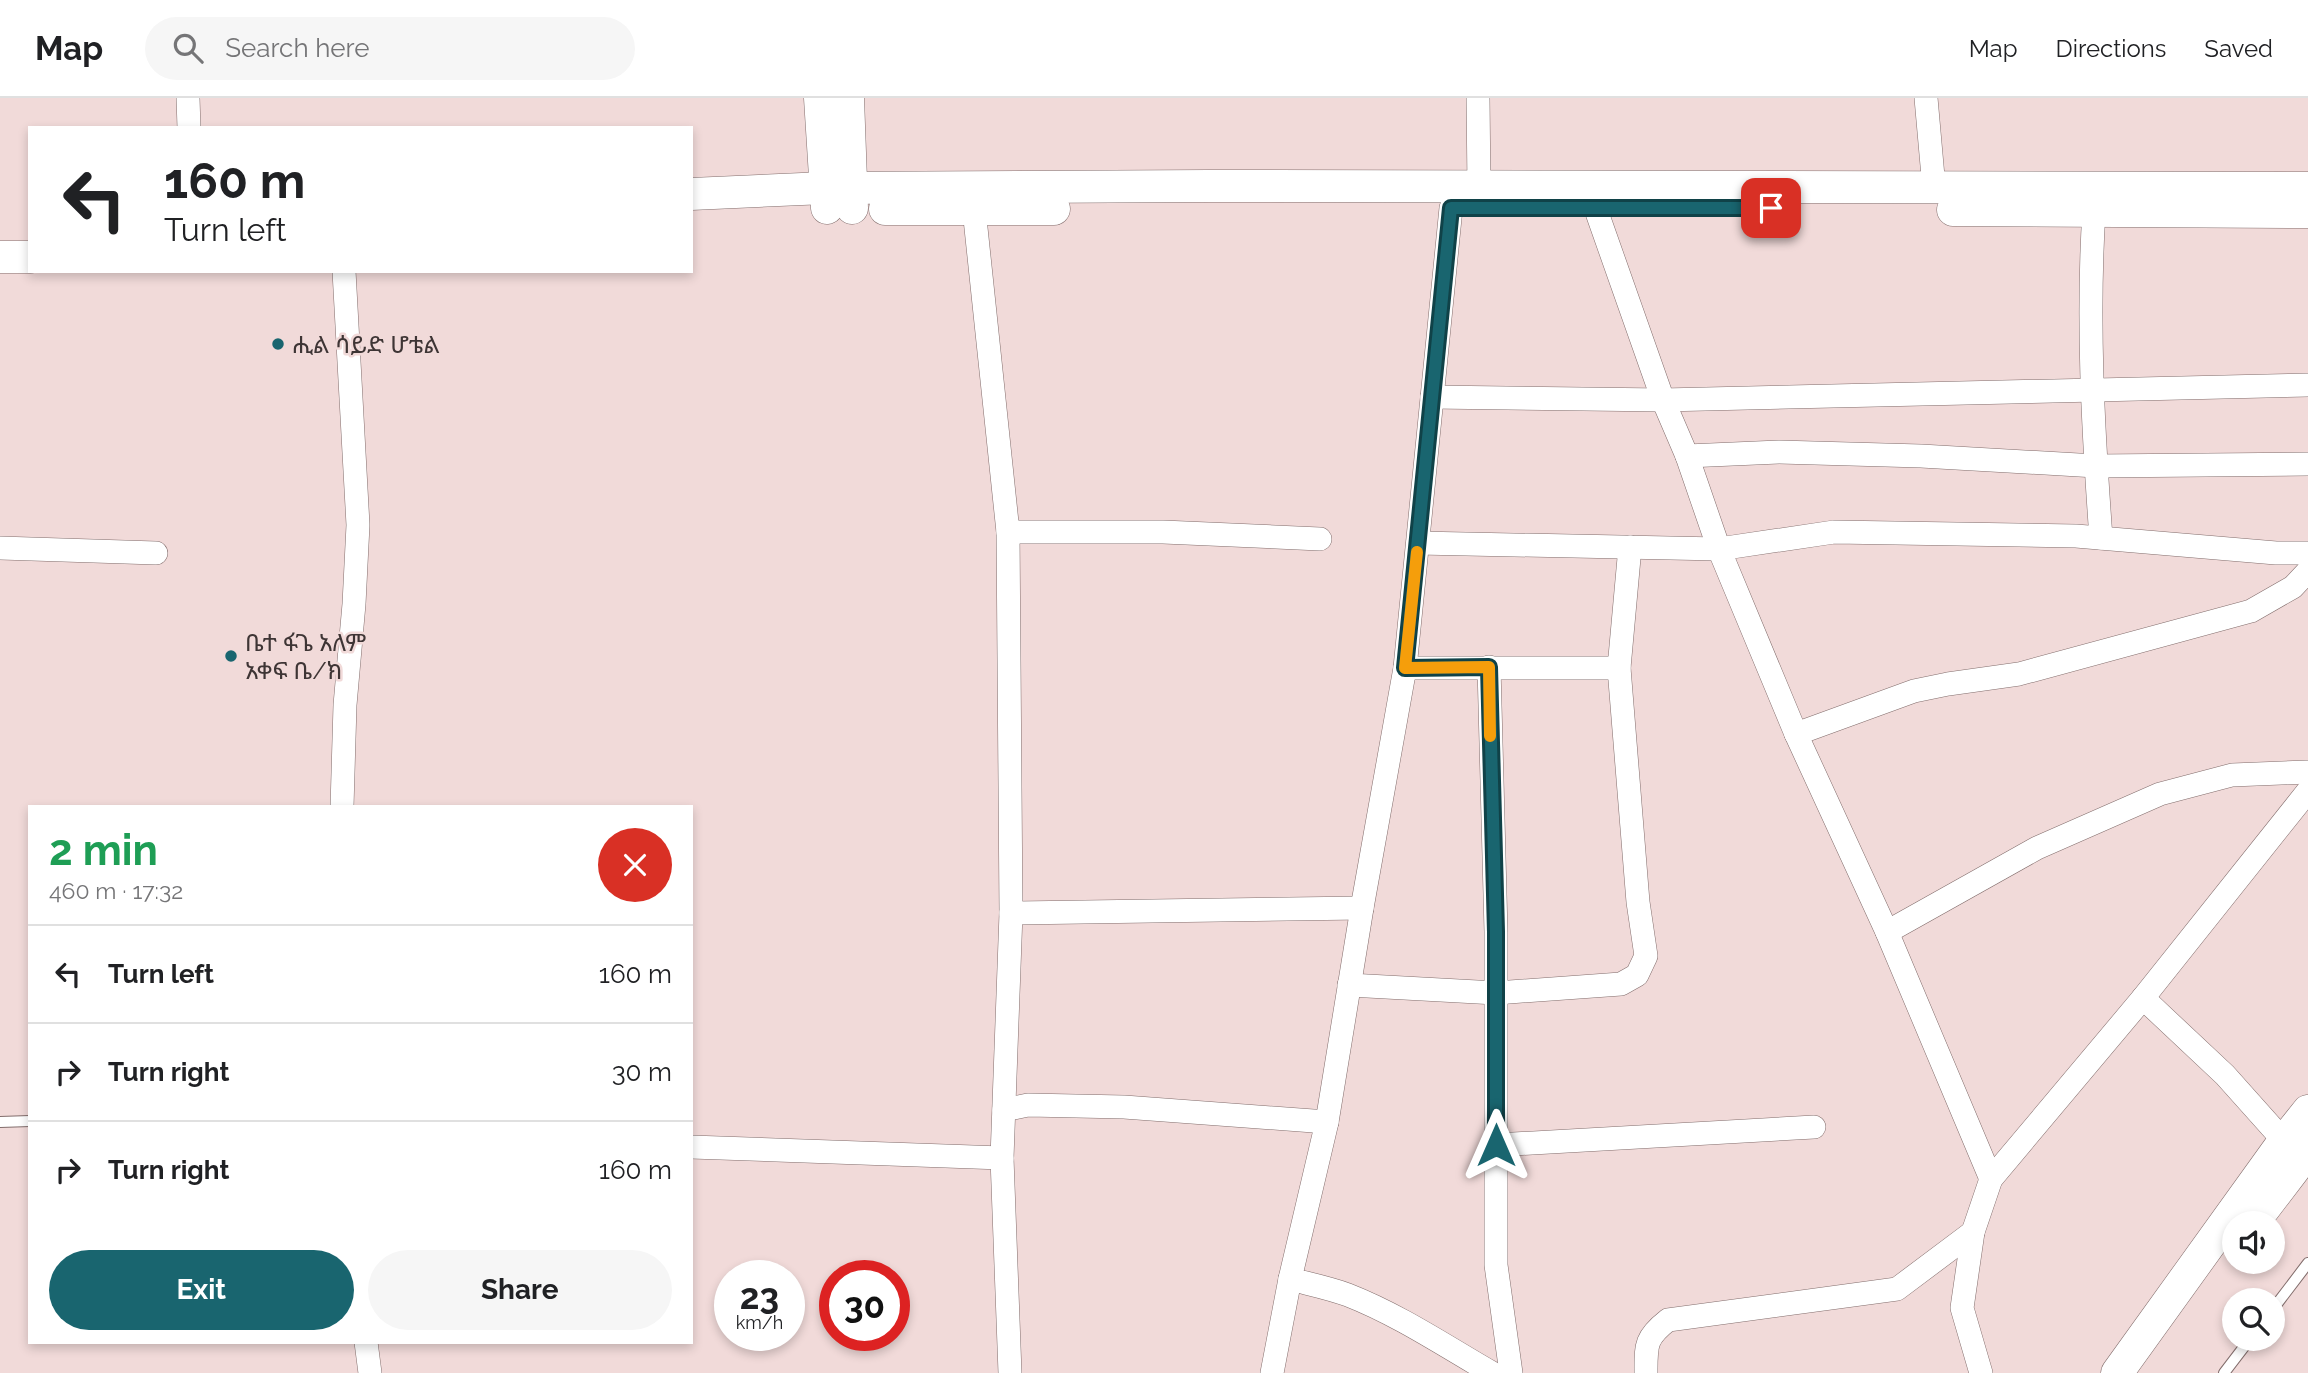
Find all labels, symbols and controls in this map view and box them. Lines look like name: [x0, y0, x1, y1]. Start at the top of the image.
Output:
search box: [145, 17, 635, 80]
text: Map: [35, 29, 103, 68]
icon: search: [169, 29, 207, 67]
text: Search here: [225, 33, 370, 63]
text: Map: [1969, 34, 2018, 63]
text: Directions: [2056, 34, 2166, 63]
text: Saved: [2204, 34, 2273, 63]
text: 160 m: [164, 152, 305, 209]
icon: left: [49, 154, 140, 245]
pin: [1741, 178, 1801, 238]
icon: arrive: [1752, 189, 1790, 227]
text: Turn left: [164, 211, 286, 248]
place label: ሒል ሳይድ ሆቴል: [292, 330, 440, 359]
marker: ሒል ሳይድ ሆቴል: [270, 336, 286, 352]
place label: ቤተ ፋጌ አለም አቀፍ ቤ/ክ: [245, 628, 366, 685]
marker: ቤተ ፋጌ አለም አቀፍ ቤ/ክ: [223, 648, 239, 664]
text: 2 min: [49, 826, 158, 875]
button: close: [598, 828, 672, 902]
text: 460 m · 17:32: [49, 877, 183, 904]
icon: left: [49, 955, 87, 993]
text: Turn left: [108, 959, 214, 989]
text: 160 m: [599, 959, 672, 989]
icon: right: [49, 1053, 87, 1091]
text: Turn right: [108, 1057, 229, 1087]
text: 30 m: [612, 1057, 672, 1087]
position arrow: [1459, 1108, 1533, 1182]
icon: right: [49, 1151, 87, 1189]
text: Turn right: [108, 1155, 229, 1185]
text: 160 m: [599, 1155, 672, 1185]
map controls: [2222, 1211, 2285, 1351]
button: sound: [2222, 1211, 2285, 1274]
button: Exit: [49, 1250, 354, 1330]
button: Share: [368, 1250, 672, 1330]
speed limit sign: 30: [819, 1260, 910, 1351]
text: 23: [740, 1276, 779, 1317]
button: search: [2222, 1288, 2285, 1351]
text: km/h: [736, 1312, 783, 1333]

